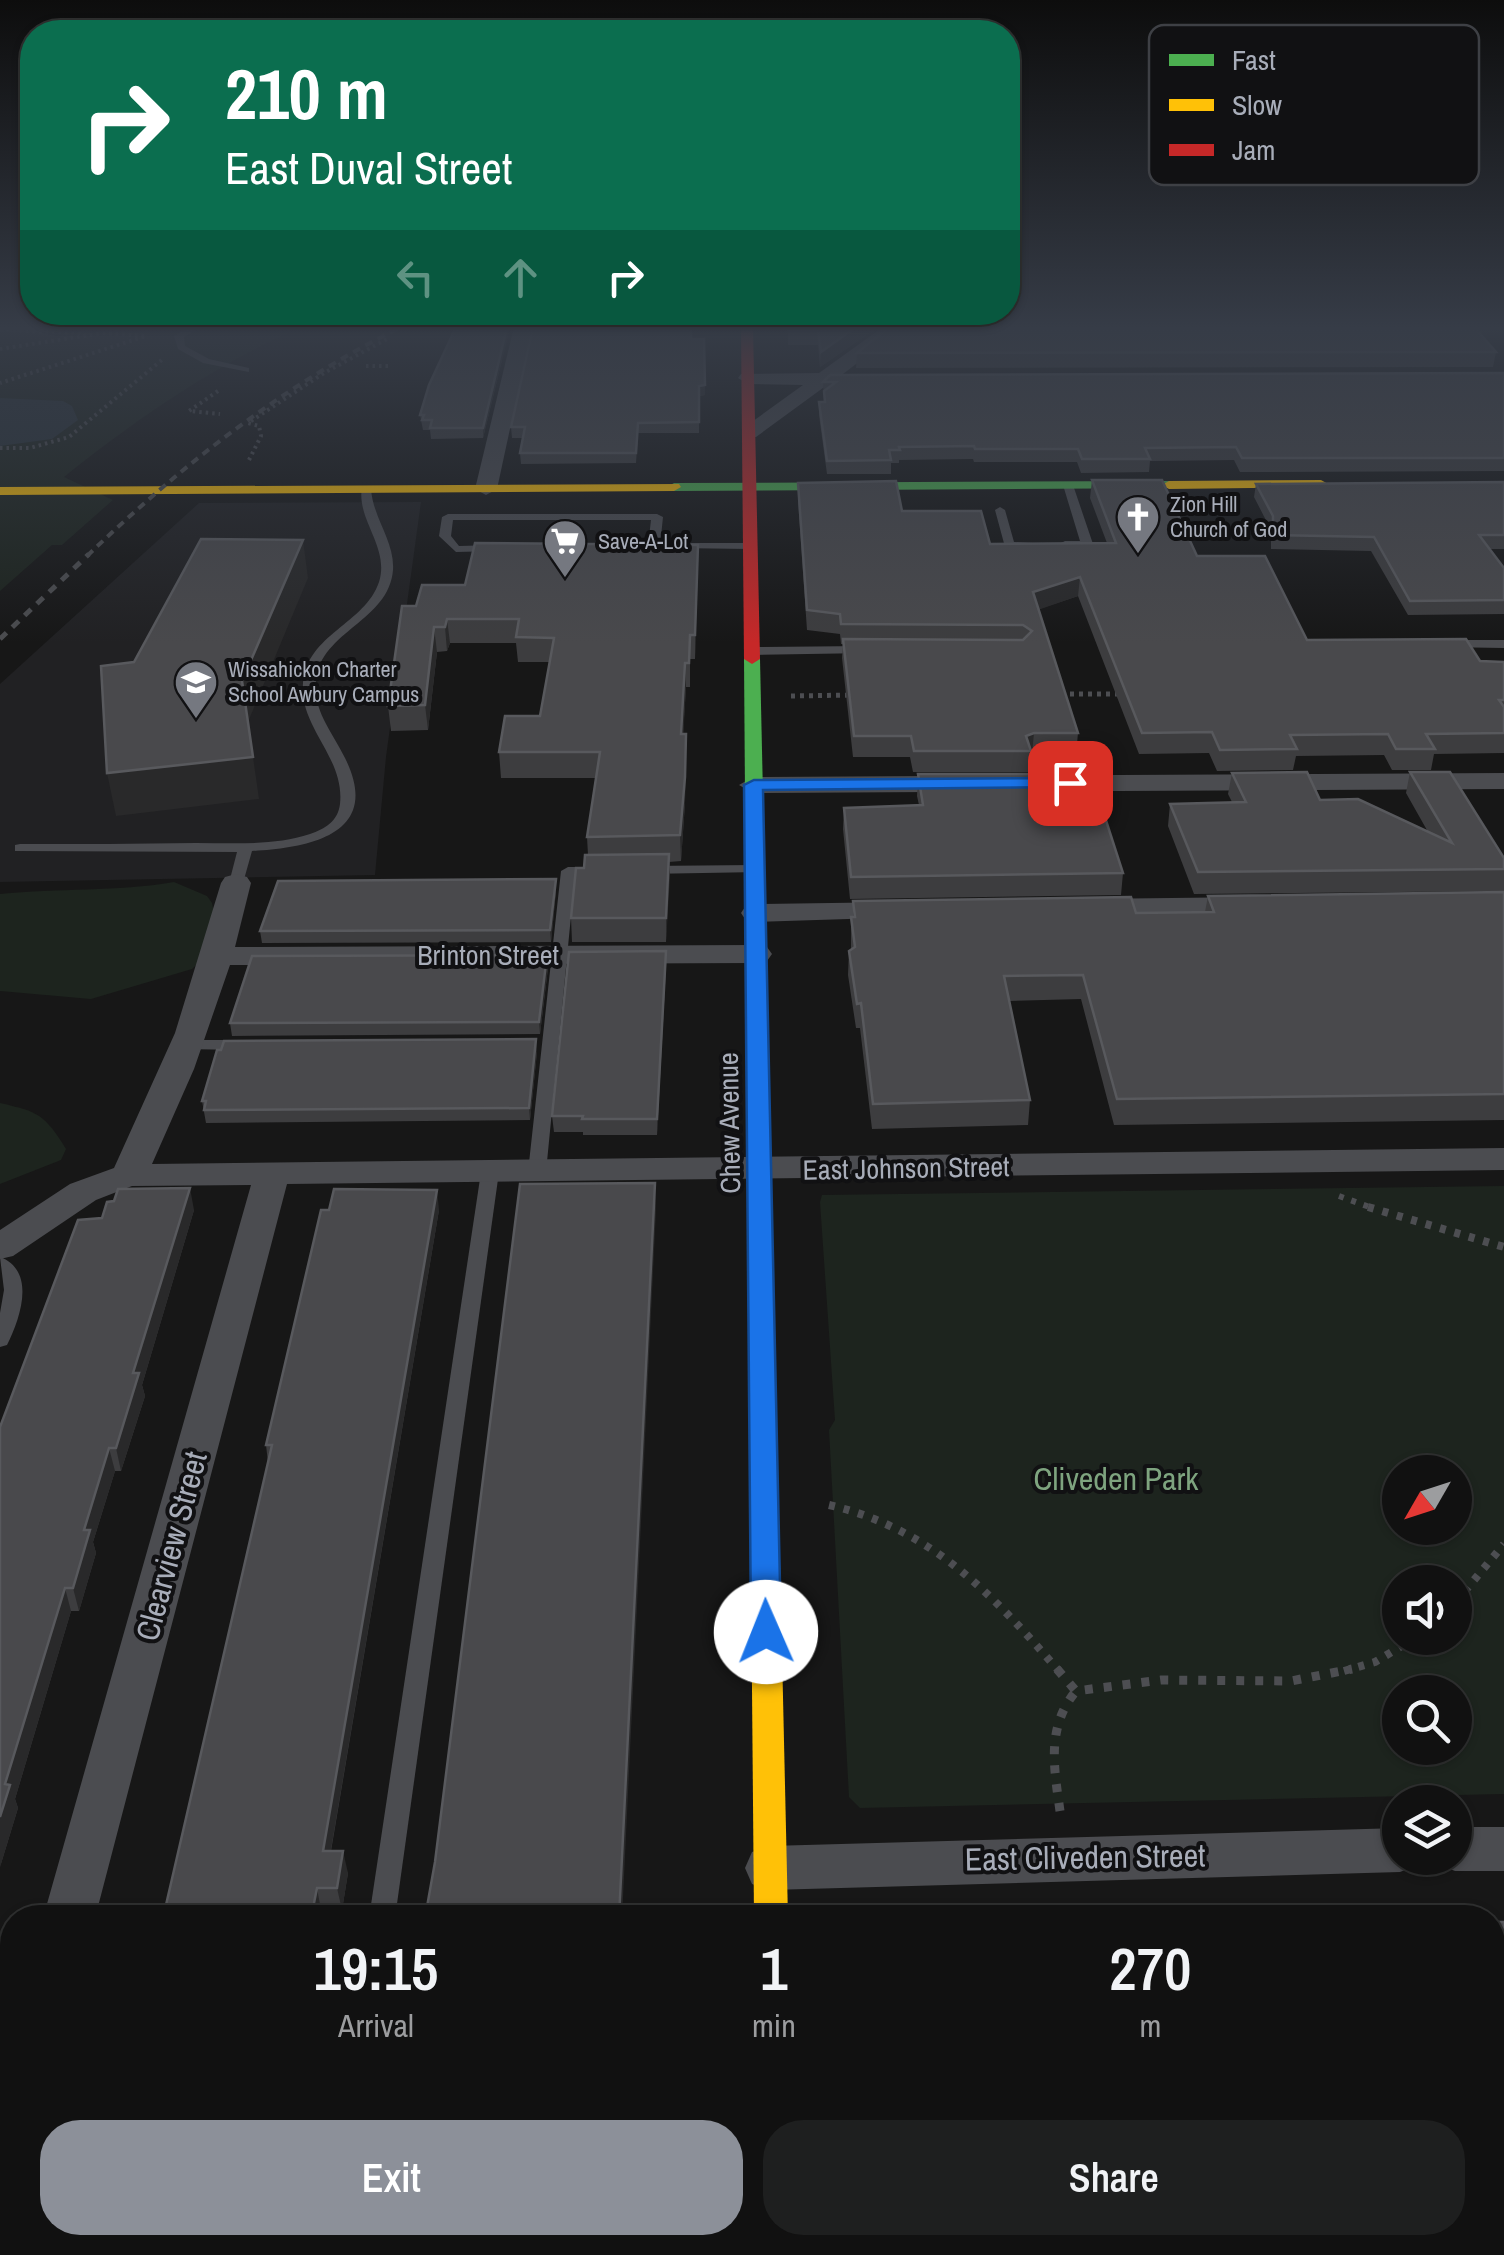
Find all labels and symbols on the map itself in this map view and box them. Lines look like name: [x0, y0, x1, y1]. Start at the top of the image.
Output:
legend: [1149, 25, 1479, 185]
text: Fast: [1232, 41, 1276, 79]
text: Slow: [1232, 86, 1282, 124]
text: Jam: [1232, 131, 1275, 169]
place label: Zion Hill Church of God: [1170, 489, 1287, 544]
church icon: Zion Hill Church of God: [1115, 494, 1161, 555]
supermarket icon: Save-A-Lot: [542, 518, 588, 579]
place label: Save-A-Lot: [598, 526, 688, 556]
place label: Wissahickon Charter School Awbury Campus: [228, 654, 419, 709]
school or university icon: Wissahickon Charter School Awbury Campus: [173, 659, 219, 720]
pin: [1028, 741, 1113, 826]
street label: Brinton Street: [417, 936, 559, 974]
street label: Chew Avenue: [709, 1052, 749, 1194]
street label: East Johnson Street: [802, 1147, 1010, 1189]
street label: Clearview Street: [125, 1447, 217, 1645]
north arrow: [1382, 1455, 1472, 1545]
park label: Cliveden Park: [1034, 1457, 1199, 1500]
position arrow: [714, 1580, 818, 1684]
street label: East Cliveden Street: [964, 1833, 1206, 1881]

